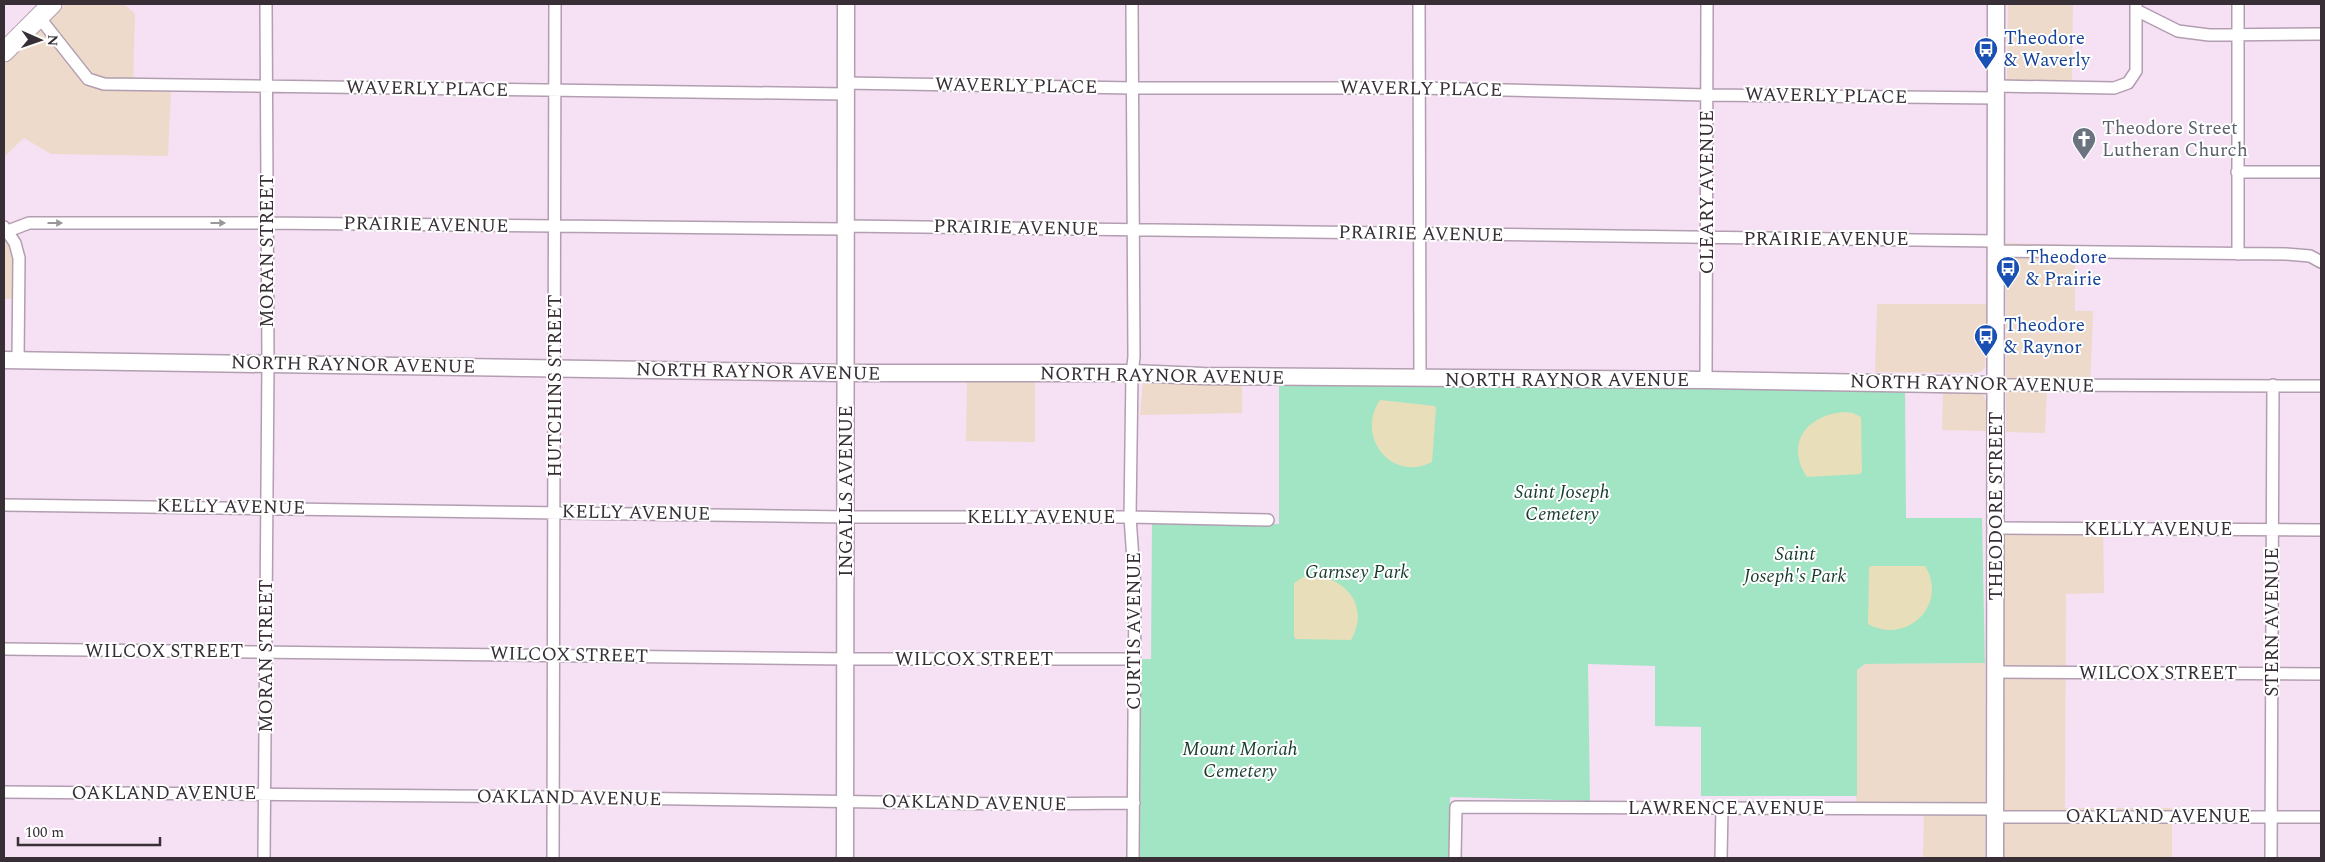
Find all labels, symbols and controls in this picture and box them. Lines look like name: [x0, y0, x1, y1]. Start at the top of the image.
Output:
north arrow: [15, 15, 65, 65]
place label: Theodore & Waverly: [2004, 24, 2091, 75]
text: N: [42, 34, 63, 47]
bus stop icon: Theodore & Waverly: [1973, 36, 1999, 70]
street label: WAVERLY PLACE: [935, 70, 1097, 102]
street label: WAVERLY PLACE: [346, 73, 508, 105]
street label: WAVERLY PLACE: [1340, 73, 1502, 105]
street label: WAVERLY PLACE: [1745, 80, 1907, 112]
street label: CLEARY AVENUE: [1693, 110, 1722, 274]
place label: Theodore Street Lutheran Church: [2102, 114, 2248, 165]
church icon: Theodore Street Lutheran Church: [2071, 126, 2097, 160]
street label: MORAN STREET: [253, 174, 282, 328]
street label: PRAIRIE AVENUE: [343, 209, 509, 241]
street label: PRAIRIE AVENUE: [933, 212, 1099, 244]
street label: PRAIRIE AVENUE: [1338, 218, 1504, 250]
one-way arrow: [48, 219, 64, 227]
one-way arrow: [210, 219, 226, 227]
street label: PRAIRIE AVENUE: [1743, 225, 1909, 254]
place label: Theodore & Prairie: [2026, 243, 2107, 294]
bus stop icon: Theodore & Prairie: [1995, 255, 2021, 289]
street label: HUTCHINS STREET: [541, 294, 570, 478]
place label: Theodore & Raynor: [2004, 311, 2085, 362]
bus stop icon: Theodore & Raynor: [1973, 323, 1999, 357]
street label: NORTH RAYNOR AVENUE: [231, 348, 475, 382]
street label: NORTH RAYNOR AVENUE: [636, 355, 880, 389]
street label: NORTH RAYNOR AVENUE: [1040, 359, 1284, 393]
street label: NORTH RAYNOR AVENUE: [1445, 366, 1689, 395]
street label: NORTH RAYNOR AVENUE: [1850, 367, 2094, 401]
street label: INGALLS AVENUE: [832, 405, 861, 577]
street label: THEODORE STREET: [1982, 412, 2011, 600]
park label: Saint Joseph Cemetery: [1514, 478, 1610, 529]
street label: KELLY AVENUE: [156, 491, 306, 523]
street label: KELLY AVENUE: [561, 497, 711, 529]
street label: KELLY AVENUE: [967, 503, 1115, 532]
street label: KELLY AVENUE: [2084, 515, 2232, 544]
park label: Saint Joseph's Park: [1742, 540, 1846, 591]
street label: STERN AVENUE: [2258, 547, 2287, 697]
street label: CURTIS AVENUE: [1120, 552, 1149, 710]
park label: Garnsey Park: [1305, 558, 1409, 587]
street label: MORAN STREET: [252, 579, 281, 733]
street label: WILCOX STREET: [85, 637, 243, 666]
street label: WILCOX STREET: [490, 639, 648, 671]
street label: WILCOX STREET: [895, 645, 1053, 674]
street label: WILCOX STREET: [2079, 659, 2237, 688]
park label: Mount Moriah Cemetery: [1182, 735, 1298, 786]
street label: OAKLAND AVENUE: [72, 779, 256, 808]
street label: OAKLAND AVENUE: [476, 782, 662, 814]
street label: OAKLAND AVENUE: [881, 787, 1067, 819]
street label: LAWRENCE AVENUE: [1628, 794, 1824, 823]
street label: OAKLAND AVENUE: [2066, 802, 2250, 831]
scale bar: [18, 814, 160, 846]
text: 100 m: [25, 821, 64, 844]

